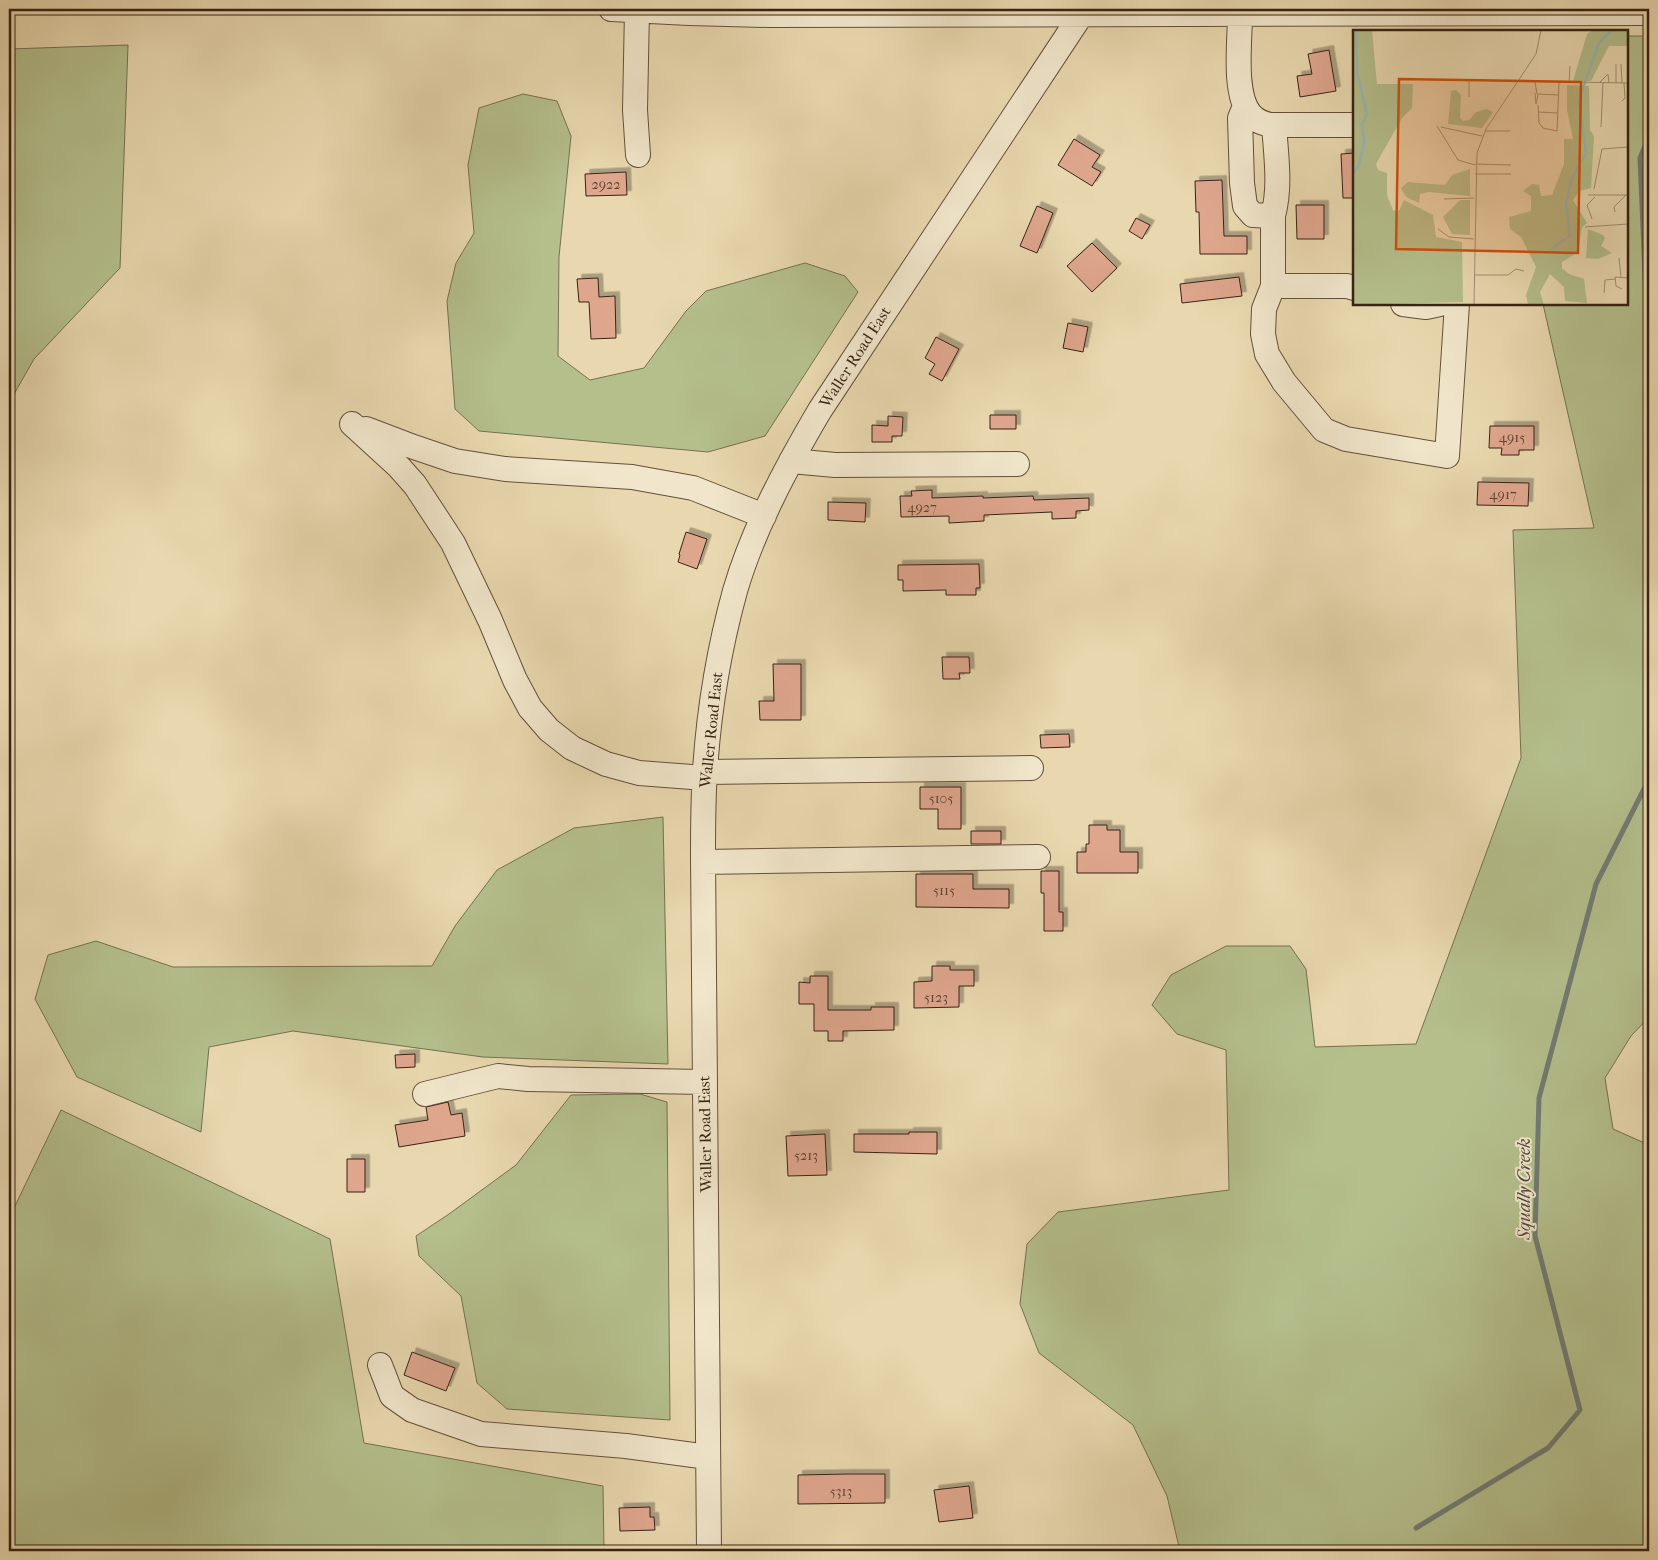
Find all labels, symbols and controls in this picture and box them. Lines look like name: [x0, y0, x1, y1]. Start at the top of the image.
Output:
inset map: [1353, 30, 1628, 305]
house number: 2922: [592, 176, 620, 193]
street label: Waller Road East: [815, 303, 895, 412]
house number: 4915: [1499, 429, 1525, 446]
house number: 4917: [1489, 486, 1517, 503]
house number: 4927: [907, 499, 937, 516]
street label: Waller Road East: [695, 671, 727, 790]
house number: 5105: [929, 790, 953, 807]
house number: 5115: [933, 882, 955, 899]
house number: 5123: [924, 989, 948, 1006]
street label: Waller Road East: [694, 1075, 716, 1194]
water label: Squally Creek: [1514, 1138, 1535, 1241]
house number: 5213: [794, 1147, 818, 1164]
house number: 5313: [830, 1483, 852, 1500]

